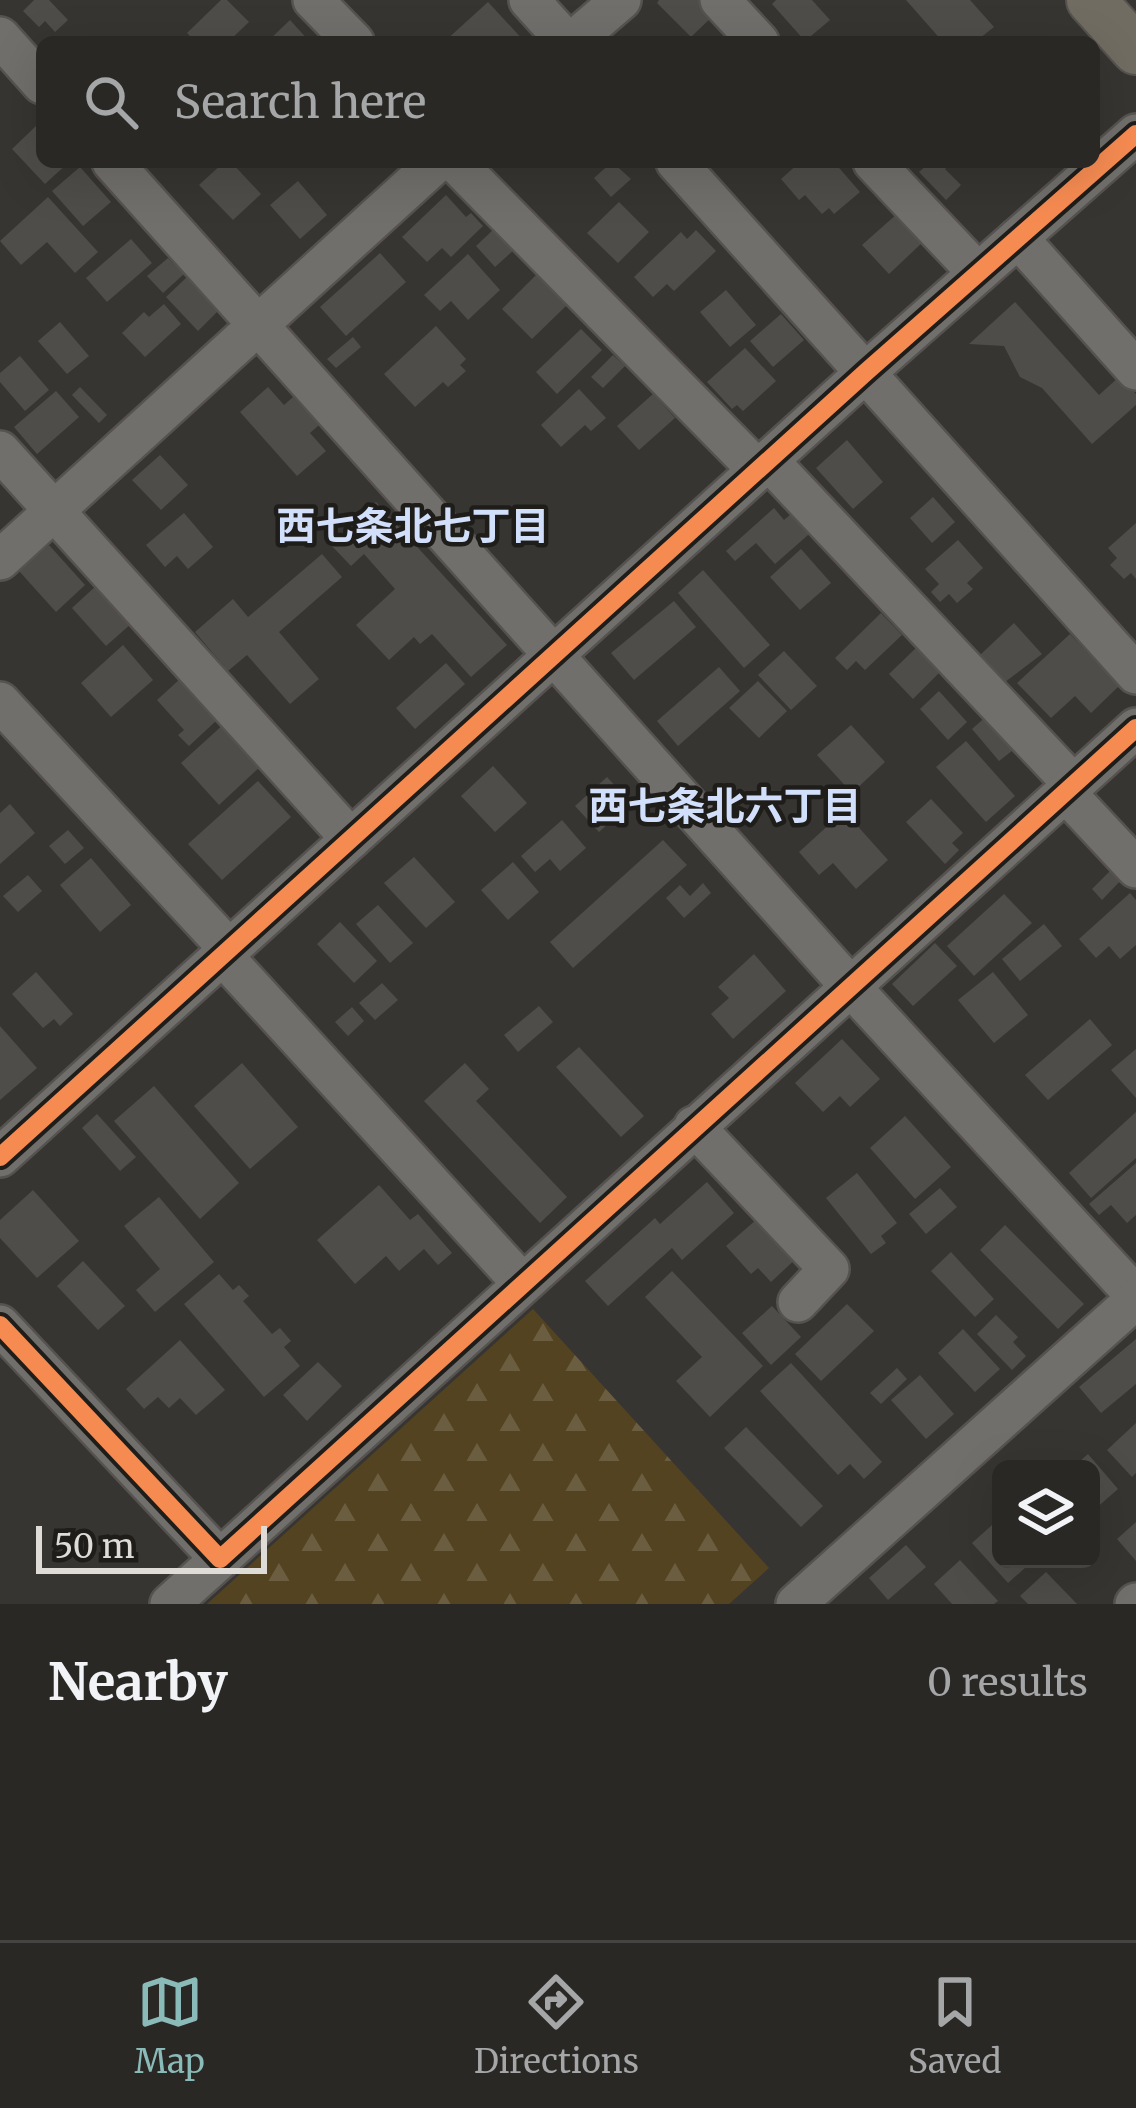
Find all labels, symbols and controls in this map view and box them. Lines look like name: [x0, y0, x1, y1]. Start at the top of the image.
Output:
search box: [36, 36, 1100, 168]
icon: search: [78, 69, 144, 135]
text: Search here: [174, 74, 426, 130]
district label: 西七条北七丁目: [276, 502, 550, 551]
district label: 西七条北六丁目: [588, 782, 862, 831]
map controls: [992, 1460, 1100, 1568]
button: layers: [992, 1460, 1100, 1568]
scale bar: [36, 1520, 267, 1573]
text: 50 m: [54, 1526, 135, 1567]
text: Nearby: [48, 1650, 228, 1714]
text: 0 results: [927, 1658, 1088, 1707]
tab: Map: [135, 1969, 205, 2082]
tab: Directions: [474, 1969, 639, 2082]
tab: Saved: [908, 1969, 1001, 2082]

